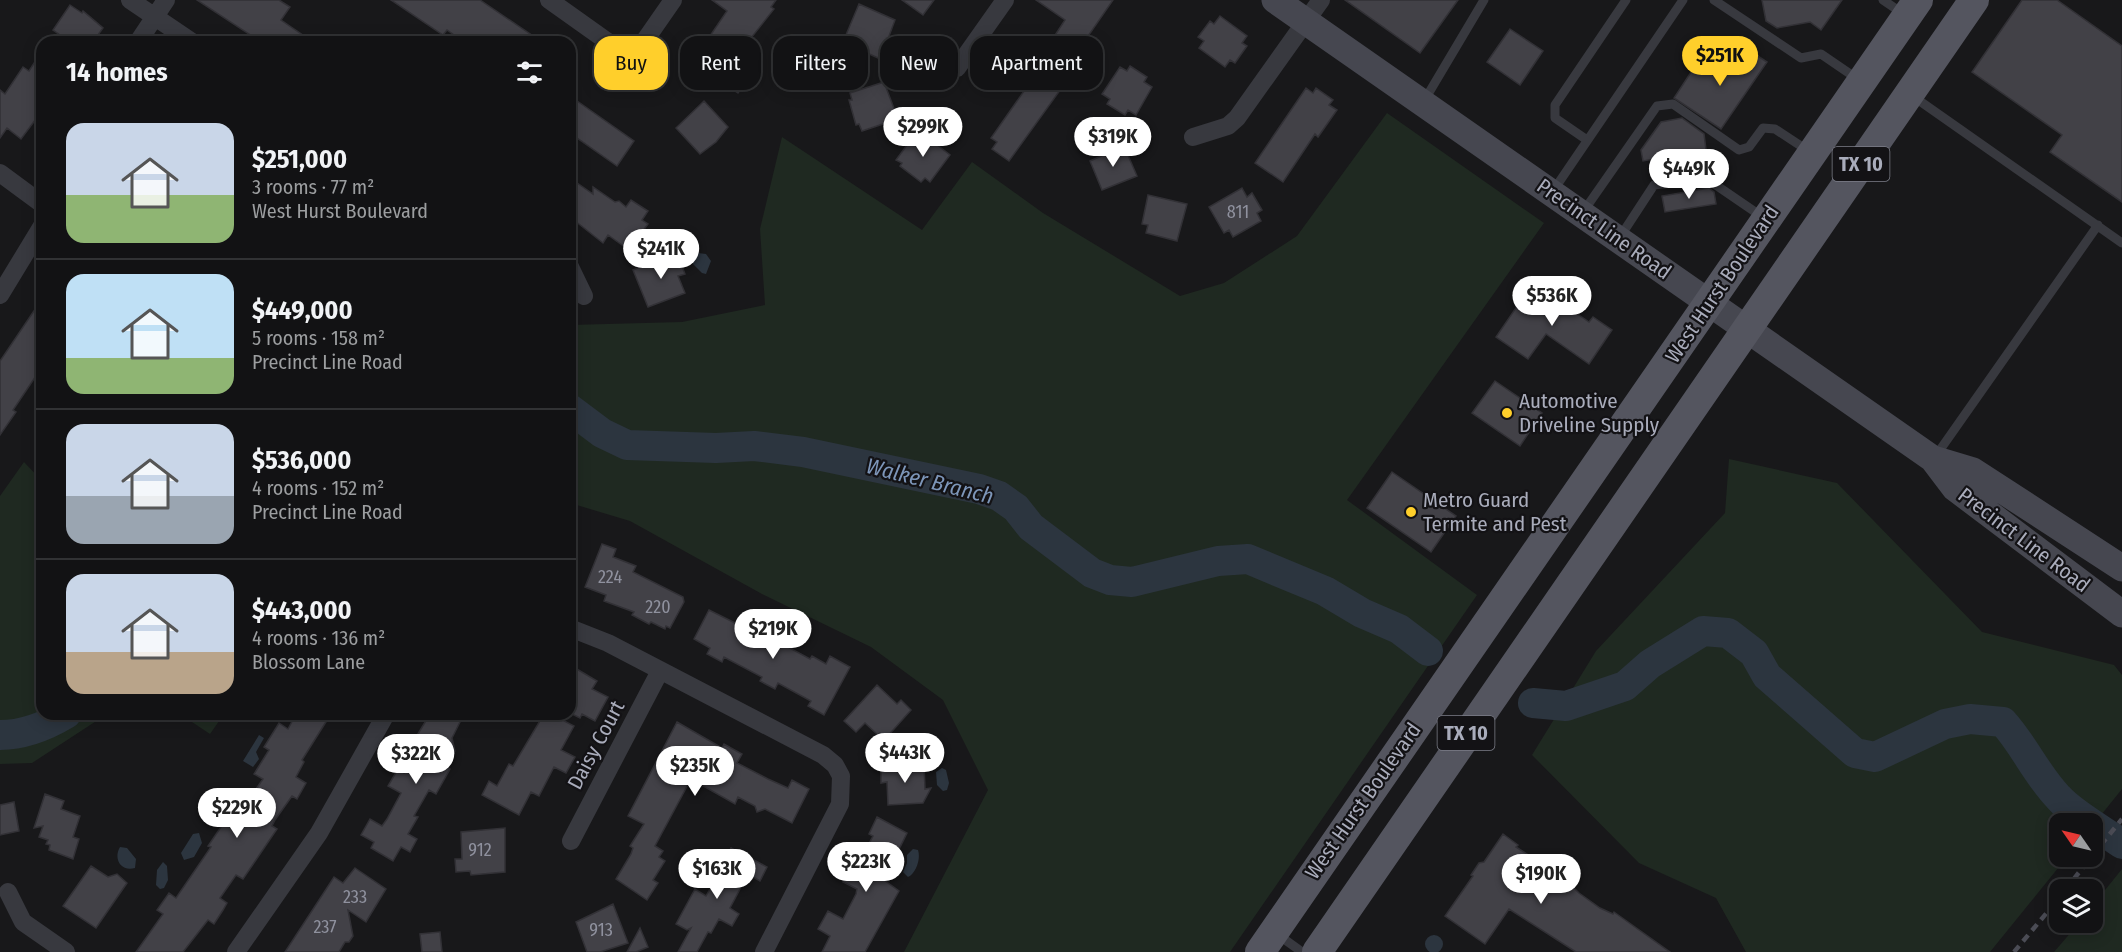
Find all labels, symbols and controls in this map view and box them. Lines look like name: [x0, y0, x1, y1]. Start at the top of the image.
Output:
chip: Buy: [594, 36, 668, 90]
chip: Rent: [680, 36, 761, 90]
chip: Filters: [773, 36, 868, 90]
chip: New: [880, 36, 958, 90]
chip: Apartment: [970, 36, 1103, 90]
pin: $251K: [1678, 36, 1762, 87]
text: $251K: [1696, 43, 1744, 67]
icon: filters: [513, 56, 546, 89]
text: 14 homes: [66, 57, 168, 88]
pin: $299K: [881, 107, 965, 158]
text: $299K: [897, 114, 949, 138]
pin: $319K: [1071, 117, 1155, 168]
text: $319K: [1088, 124, 1138, 148]
text: $251,000: [252, 144, 347, 175]
icon: home: [114, 147, 186, 219]
road number: TX 10: [1832, 147, 1890, 181]
pin: $449K: [1647, 149, 1731, 200]
text: $449K: [1663, 156, 1715, 180]
street label: Precinct Line Road: [1532, 173, 1676, 285]
text: 3 rooms · 77 m²: [252, 175, 374, 199]
text: West Hurst Boulevard: [252, 199, 428, 223]
street label: West Hurst Boulevard: [1660, 200, 1784, 368]
house number: 811: [1227, 201, 1249, 223]
pin: $241K: [619, 229, 703, 280]
text: $241K: [637, 236, 685, 260]
pin: $536K: [1510, 276, 1594, 327]
text: $536K: [1526, 283, 1578, 307]
text: $449,000: [252, 295, 353, 326]
icon: home: [114, 298, 186, 370]
text: 5 rooms · 158 m²: [252, 326, 385, 350]
text: Precinct Line Road: [252, 350, 403, 374]
place label: Automotive Driveline Supply: [1519, 388, 1660, 438]
marker: Automotive Driveline Supply: [1500, 406, 1514, 420]
text: $536,000: [252, 445, 351, 476]
icon: home: [114, 448, 186, 520]
water label: Walker Branch: [864, 452, 996, 510]
text: 4 rooms · 152 m²: [252, 476, 384, 500]
street label: Precinct Line Road: [1953, 482, 2095, 598]
place label: Metro Guard Termite and Pest: [1423, 487, 1567, 537]
text: Precinct Line Road: [252, 500, 403, 524]
marker: Metro Guard Termite and Pest: [1404, 505, 1418, 519]
house number: 224: [598, 566, 622, 588]
text: $443,000: [252, 595, 352, 626]
house number: 220: [645, 596, 671, 618]
icon: home: [114, 598, 186, 670]
pin: $219K: [731, 609, 815, 660]
text: $219K: [748, 616, 798, 640]
text: 4 rooms · 136 m²: [252, 626, 385, 650]
text: Blossom Lane: [252, 650, 365, 674]
street label: Daisy Court: [562, 696, 630, 794]
road number: TX 10: [1438, 716, 1494, 750]
street label: West Hurst Boulevard: [1299, 718, 1427, 884]
pin: $443K: [863, 733, 947, 784]
pin: $322K: [374, 734, 458, 785]
text: $443K: [879, 740, 931, 764]
text: $322K: [391, 741, 441, 765]
pin: $235K: [653, 746, 737, 797]
text: $235K: [670, 753, 720, 777]
pin: $229K: [195, 788, 279, 839]
text: $229K: [212, 795, 262, 819]
north arrow: [2049, 813, 2103, 867]
map controls: [2049, 813, 2103, 933]
house number: 912: [468, 839, 492, 861]
pin: $223K: [824, 842, 908, 893]
pin: $163K: [675, 849, 759, 900]
text: $223K: [841, 849, 891, 873]
pin: $190K: [1499, 854, 1583, 905]
text: $163K: [692, 856, 742, 880]
text: $190K: [1516, 861, 1566, 885]
button: layers: [2049, 879, 2103, 933]
house number: 233: [343, 886, 367, 908]
house number: 237: [313, 916, 337, 938]
house number: 913: [589, 919, 613, 941]

